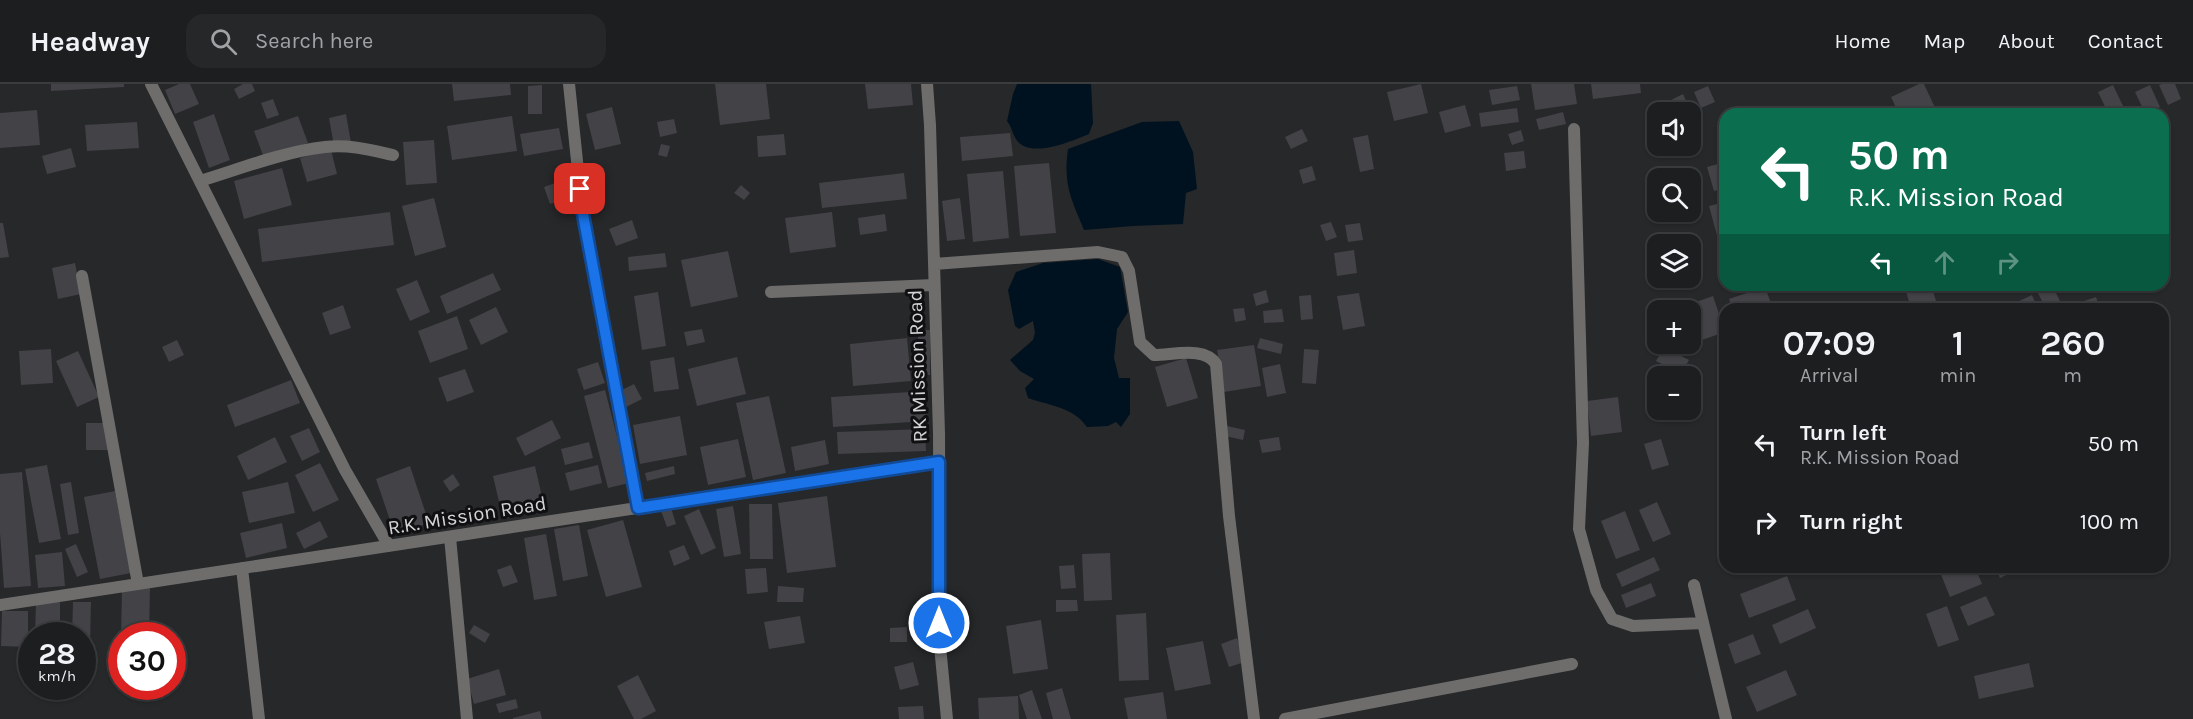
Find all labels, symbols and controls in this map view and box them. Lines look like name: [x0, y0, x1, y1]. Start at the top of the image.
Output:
search box: [186, 14, 606, 68]
text: Headway: [30, 25, 150, 58]
icon: search: [207, 25, 240, 58]
text: Search here: [255, 28, 373, 54]
text: Home: [1835, 29, 1891, 53]
text: Map: [1924, 29, 1965, 53]
text: About: [1998, 29, 2055, 53]
text: Contact: [2088, 29, 2163, 53]
map controls: [1647, 102, 1701, 420]
button: sound: [1647, 102, 1701, 156]
text: 50 m: [1848, 130, 1950, 180]
icon: left: [1749, 132, 1827, 210]
pin: [554, 163, 605, 214]
button: search: [1647, 168, 1701, 222]
icon: arrive: [563, 172, 596, 205]
text: R.K. Mission Road: [1848, 181, 2064, 213]
button: layers: [1647, 234, 1701, 288]
icon: left: [1865, 246, 1898, 279]
icon: ahead: [1928, 246, 1961, 279]
icon: right: [1991, 246, 2024, 279]
street label: RK Mission Road: [903, 289, 932, 443]
button: +: [1647, 300, 1701, 354]
text: 07:09: [1783, 322, 1876, 364]
text: 1: [1952, 322, 1964, 364]
text: 260: [2040, 322, 2105, 364]
text: Arrival: [1800, 364, 1859, 387]
text: min: [1940, 364, 1976, 387]
text: m: [2063, 364, 2082, 387]
button: −: [1647, 366, 1701, 420]
text: Turn left: [1800, 420, 1887, 446]
icon: left: [1749, 428, 1782, 461]
text: 50 m: [2088, 431, 2139, 457]
text: R.K. Mission Road: [1800, 446, 1960, 469]
street label: R.K. Mission Road: [386, 492, 548, 539]
icon: right: [1749, 506, 1782, 539]
text: Turn right: [1800, 509, 1903, 535]
text: 100 m: [2080, 509, 2139, 535]
position arrow: [907, 591, 971, 655]
speed limit sign: 30: [108, 622, 186, 700]
text: 28: [38, 636, 76, 672]
text: km/h: [38, 667, 76, 685]

